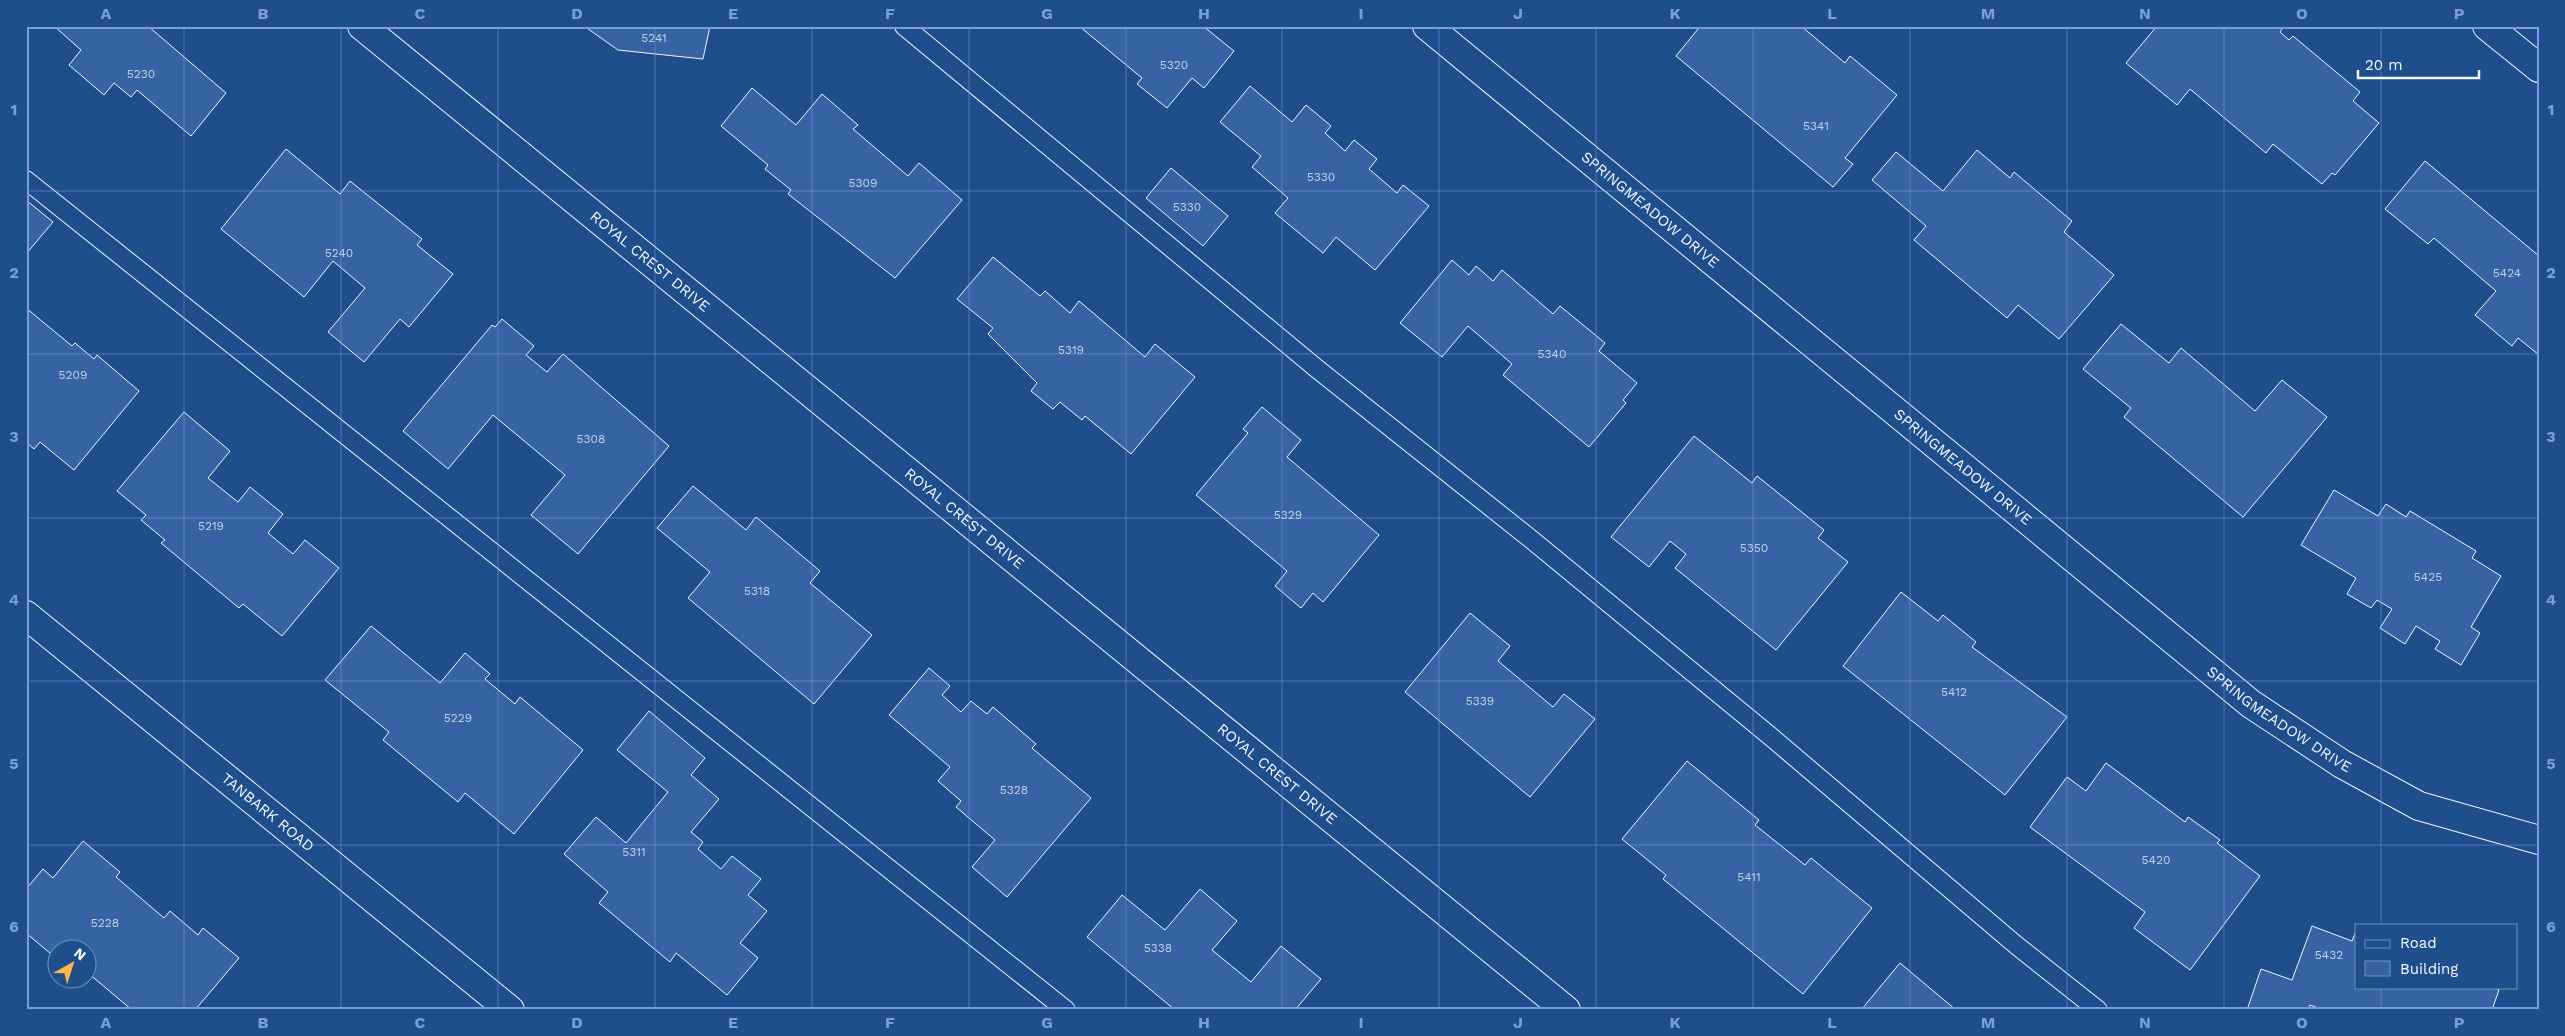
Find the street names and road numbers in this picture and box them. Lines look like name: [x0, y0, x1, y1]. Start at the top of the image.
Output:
street label: SPRINGMEADOW DRIVE: [1578, 148, 1723, 272]
street label: ROYAL CREST DRIVE: [586, 207, 714, 316]
street label: SPRINGMEADOW DRIVE: [1890, 405, 2035, 529]
street label: ROYAL CREST DRIVE: [901, 464, 1028, 573]
street label: SPRINGMEADOW DRIVE: [2203, 662, 2355, 776]
street label: ROYAL CREST DRIVE: [1214, 720, 1341, 828]
street label: TANBARK ROAD: [218, 769, 318, 855]

